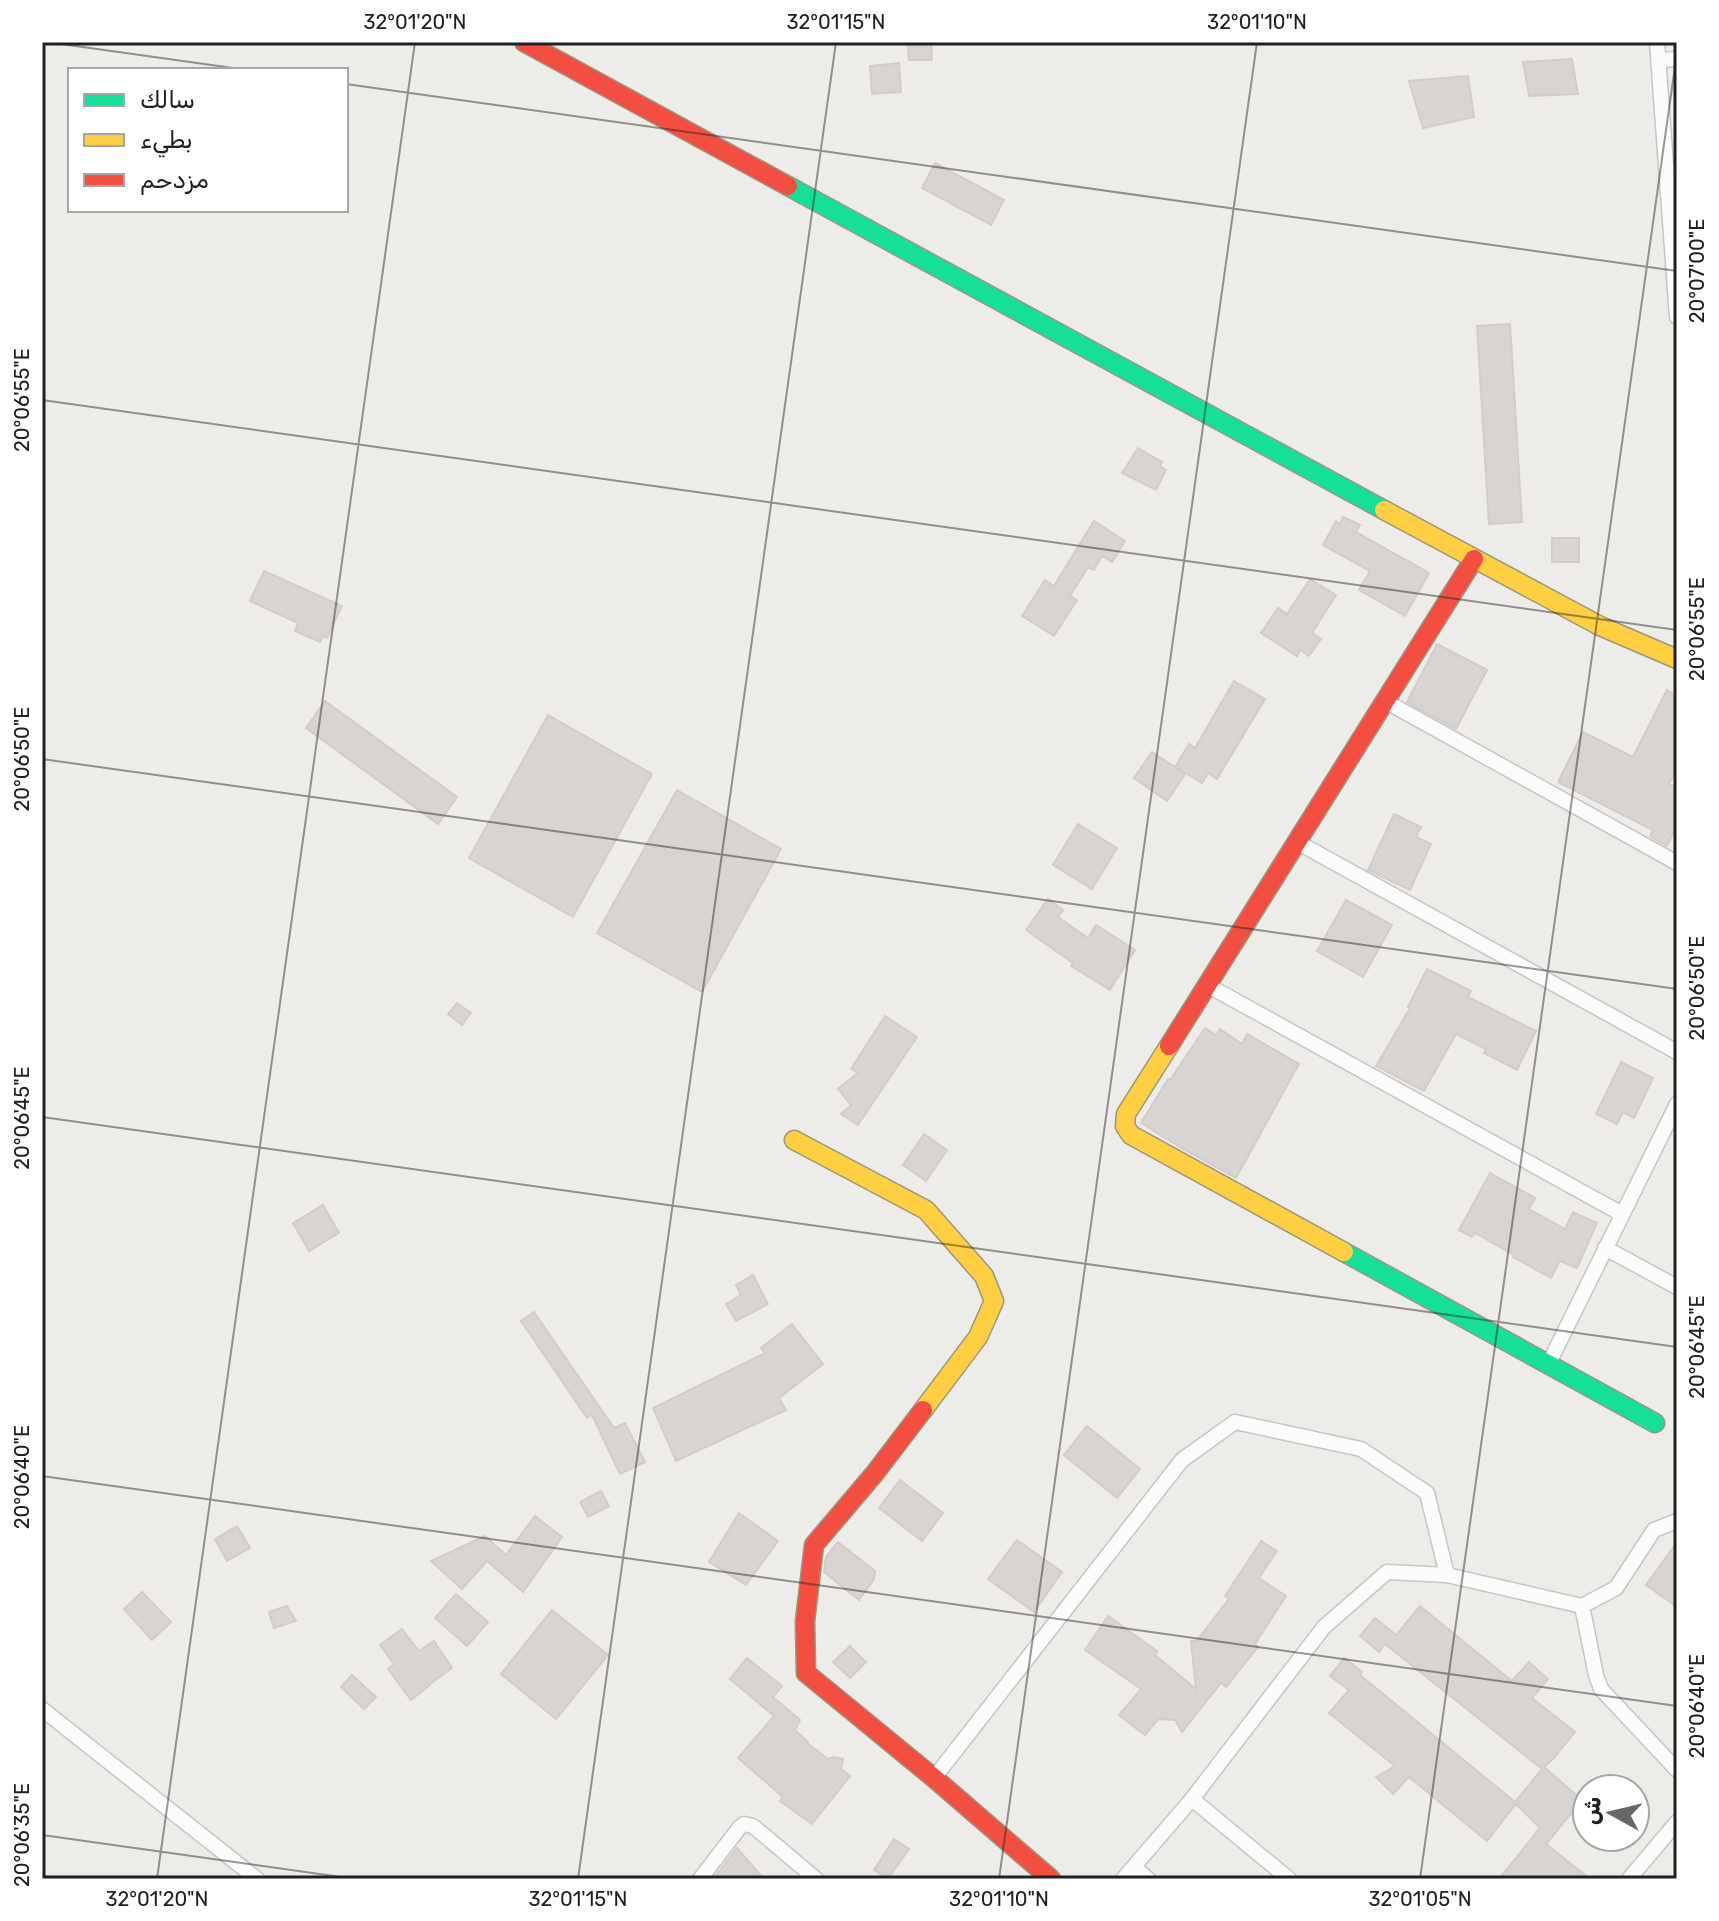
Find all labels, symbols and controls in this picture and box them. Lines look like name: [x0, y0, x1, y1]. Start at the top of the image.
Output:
text: 32°01'20"N: [364, 10, 466, 34]
text: 32°01'15"N: [787, 10, 885, 34]
text: 32°01'10"N: [1207, 10, 1307, 34]
legend: [68, 68, 348, 212]
text: سالك: [140, 86, 195, 114]
text: بطيء: [140, 126, 193, 158]
text: مزدحم: [140, 166, 209, 195]
text: 20°07'00"E: [1685, 219, 1709, 323]
text: 20°06'55"E: [10, 348, 34, 452]
text: 20°06'55"E: [1685, 577, 1709, 681]
text: 20°06'50"E: [10, 707, 34, 811]
text: 20°06'50"E: [1685, 936, 1709, 1040]
text: 20°06'45"E: [10, 1066, 34, 1170]
text: 20°06'45"E: [1685, 1295, 1709, 1399]
text: 20°06'40"E: [10, 1425, 34, 1529]
text: 20°06'40"E: [1685, 1654, 1709, 1758]
north arrow: [1571, 1773, 1651, 1853]
text: 20°06'35"E: [10, 1783, 34, 1887]
text: ش: [1576, 1795, 1607, 1826]
text: 32°01'20"N: [106, 1887, 208, 1911]
text: 32°01'15"N: [529, 1887, 627, 1911]
text: 32°01'10"N: [949, 1887, 1049, 1911]
text: 32°01'05"N: [1368, 1887, 1472, 1911]

